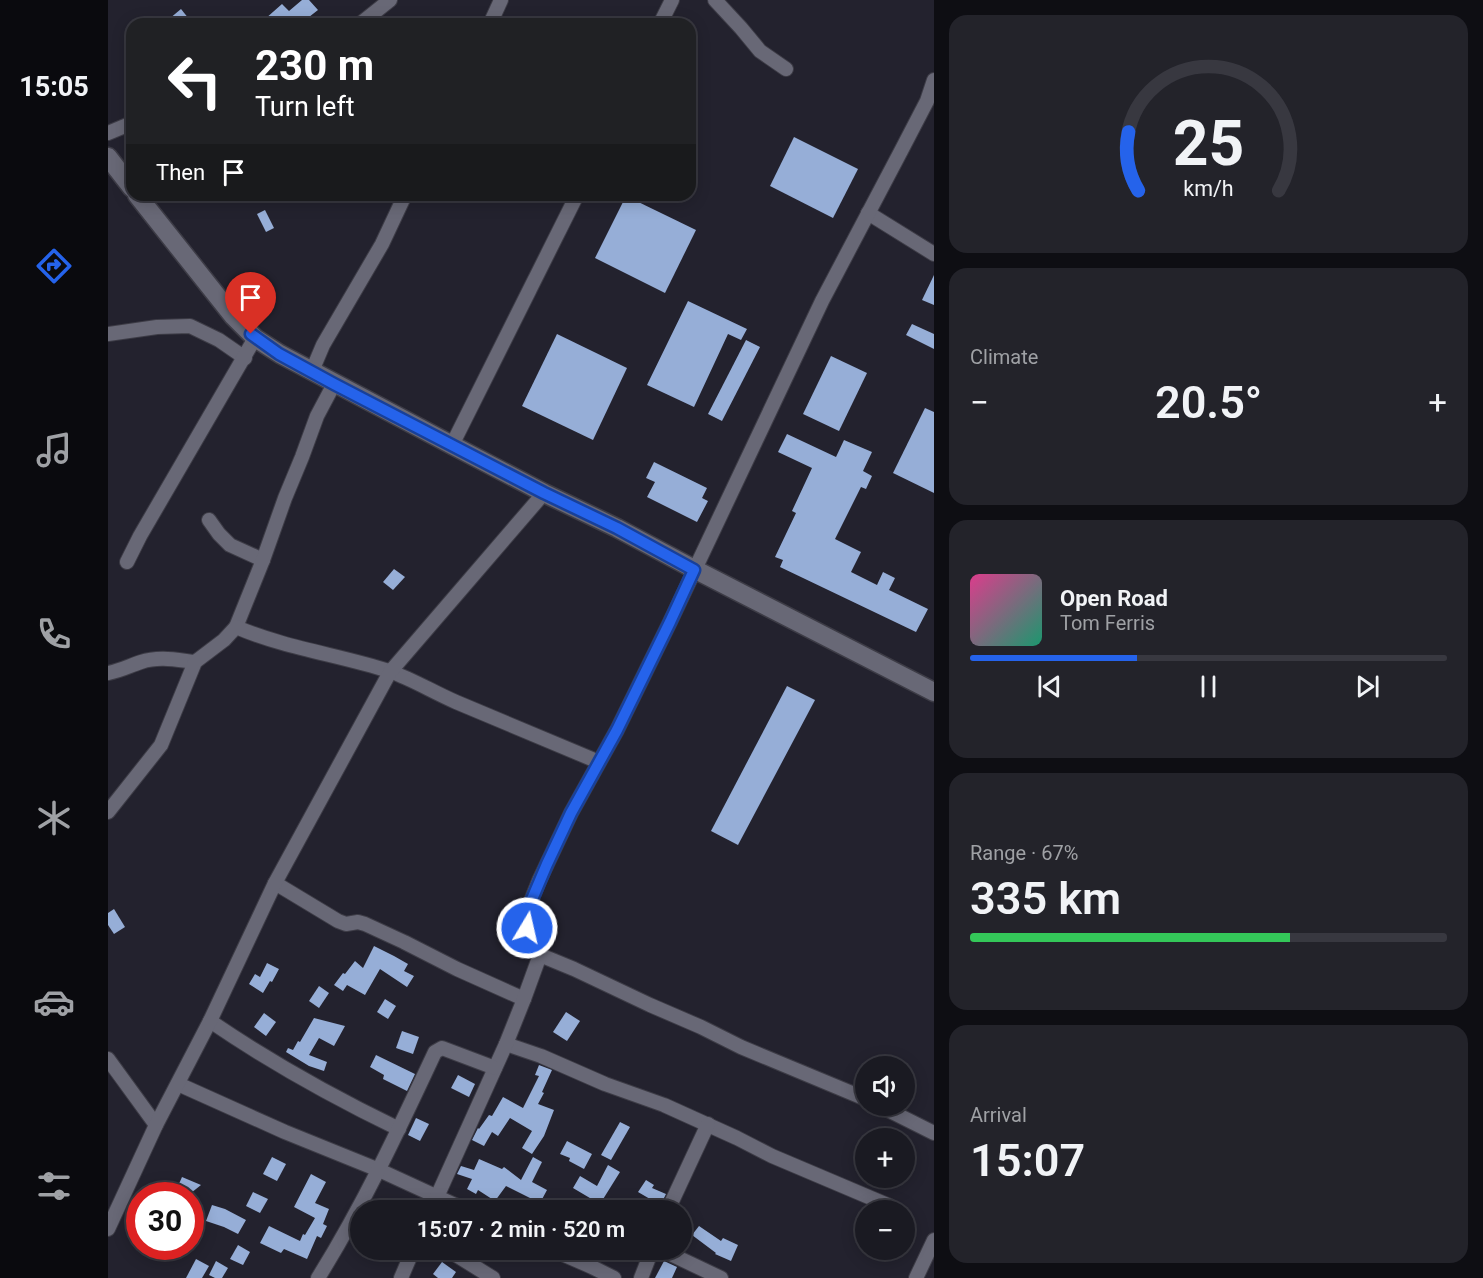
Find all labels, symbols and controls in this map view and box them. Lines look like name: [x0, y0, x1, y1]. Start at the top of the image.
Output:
text: 230 m: [255, 41, 374, 90]
icon: left: [156, 42, 234, 120]
text: 15:05: [19, 71, 89, 103]
text: Turn left: [255, 91, 355, 123]
text: 25: [1173, 107, 1244, 180]
icon: arrive: [217, 156, 250, 189]
text: Then: [156, 160, 205, 185]
text: km/h: [1183, 176, 1234, 201]
icon: directions: [33, 245, 75, 287]
pin: [225, 272, 276, 334]
icon: arrive: [234, 281, 267, 314]
text: Climate: [970, 345, 1038, 369]
text: 20.5°: [1155, 376, 1262, 429]
text: −: [970, 383, 989, 422]
text: +: [1428, 383, 1447, 422]
icon: music: [33, 429, 75, 471]
text: Open Road: [1060, 586, 1168, 611]
text: Tom Ferris: [1060, 611, 1155, 635]
icon: phone: [33, 613, 75, 655]
icon: previous: [1033, 670, 1066, 703]
icon: pause: [1192, 670, 1225, 703]
icon: next: [1351, 670, 1384, 703]
icon: climate: [33, 797, 75, 839]
text: Range · 67%: [970, 841, 1078, 865]
text: 335 km: [970, 872, 1121, 925]
position arrow: [495, 896, 559, 960]
icon: car: [33, 981, 75, 1023]
map controls: [855, 1056, 915, 1260]
button: sound: [855, 1056, 915, 1116]
text: Arrival: [970, 1103, 1027, 1127]
button: +: [855, 1128, 915, 1188]
text: 15:07: [970, 1134, 1085, 1187]
icon: filters: [33, 1165, 75, 1207]
speed limit sign: 30: [126, 1182, 204, 1260]
button: −: [855, 1200, 915, 1260]
text: 15:07 · 2 min · 520 m: [417, 1217, 625, 1242]

